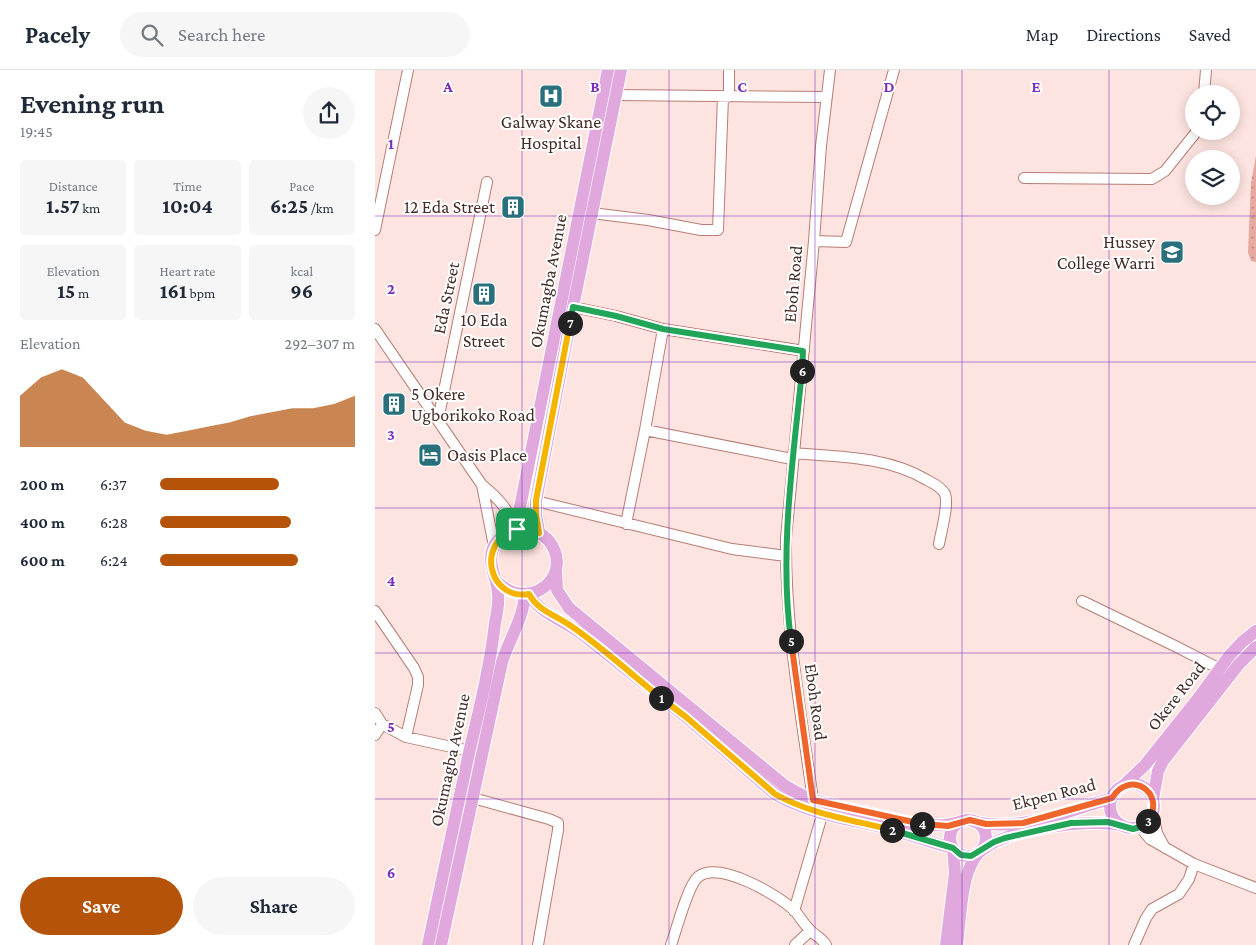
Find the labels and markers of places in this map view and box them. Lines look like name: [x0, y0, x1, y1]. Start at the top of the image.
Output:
hospital icon: Galway Skane Hospital: [538, 83, 564, 109]
place label: Galway Skane Hospital: [501, 112, 601, 153]
building icon: 12 Eda Street: [500, 194, 526, 220]
place label: 12 Eda Street: [404, 197, 496, 217]
place label: Hussey College Warri: [1057, 232, 1156, 273]
school or university icon: Hussey College Warri: [1159, 239, 1185, 265]
building icon: 10 Eda Street: [471, 281, 497, 307]
place label: 10 Eda Street: [460, 310, 508, 351]
pin: 7: [557, 310, 583, 336]
pin: 6: [789, 358, 815, 384]
place label: 5 Okere Ugborikoko Road: [411, 384, 535, 425]
building icon: 5 Okere Ugborikoko Road: [381, 391, 407, 417]
hotel icon: Oasis Place: [417, 442, 443, 468]
place label: Oasis Place: [447, 445, 527, 465]
pin: [496, 508, 538, 550]
pin: 5: [779, 628, 803, 654]
pin: 1: [649, 686, 673, 710]
pin: 3: [1135, 808, 1161, 834]
pin: 4: [909, 812, 935, 836]
pin: 2: [879, 818, 905, 842]

